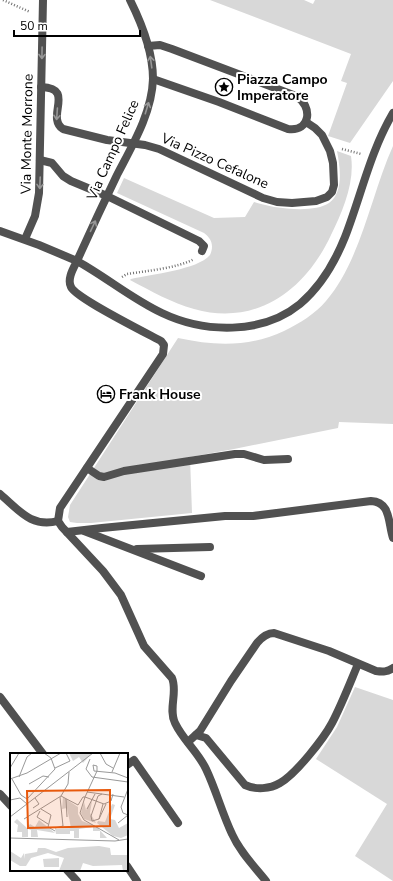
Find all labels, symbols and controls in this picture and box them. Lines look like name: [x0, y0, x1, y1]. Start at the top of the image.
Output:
scale bar: [14, 12, 140, 38]
text: 50 m: [20, 18, 48, 34]
one-way arrow: [38, 46, 46, 59]
one-way arrow: [147, 56, 155, 69]
place label: Piazza Campo Imperatore: [237, 70, 328, 105]
street label: Via Monte Morrone: [16, 74, 38, 195]
place icon: Piazza Campo Imperatore: [214, 77, 234, 97]
street label: Via Campo Felice: [82, 97, 144, 204]
one-way arrow: [144, 101, 151, 114]
one-way arrow: [54, 107, 61, 120]
street label: Via Pizzo Cefalone: [157, 128, 272, 193]
one-way arrow: [36, 176, 43, 189]
one-way arrow: [90, 220, 97, 232]
hotel icon: Frank House: [96, 384, 116, 404]
place label: Frank House: [119, 385, 201, 404]
inset map: [10, 753, 128, 871]

